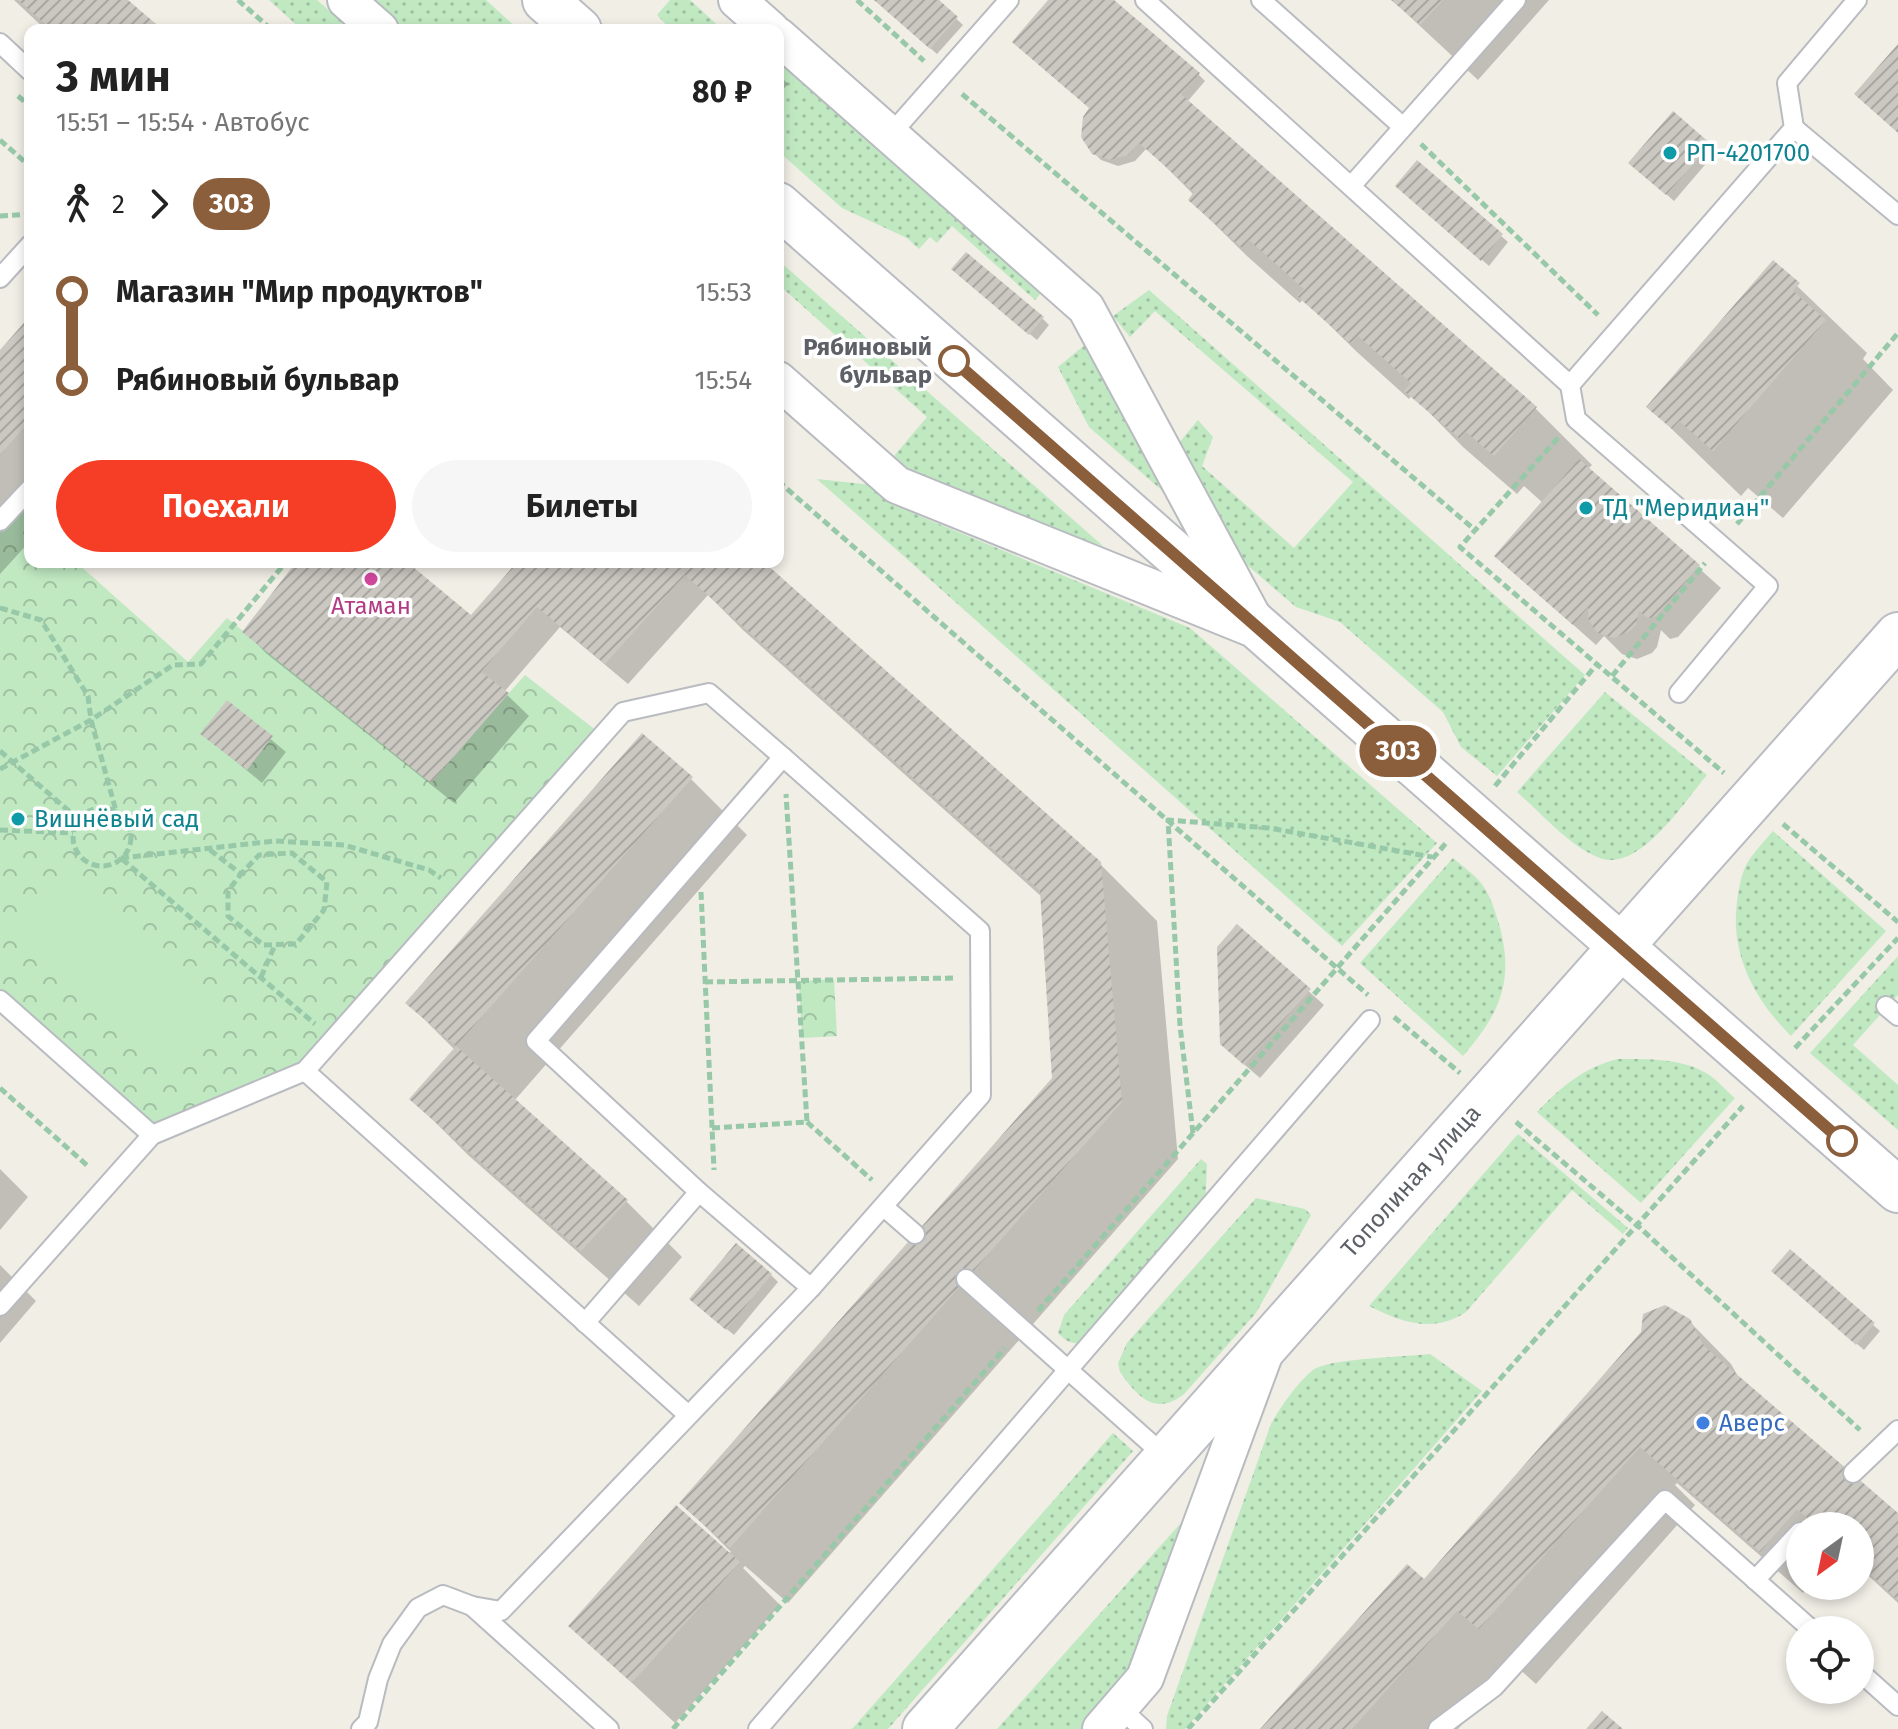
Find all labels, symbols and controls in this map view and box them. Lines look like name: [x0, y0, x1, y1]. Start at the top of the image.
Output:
text: 3 мин: [56, 50, 171, 103]
text: 80 ₽: [692, 74, 752, 110]
text: 15:51 – 15:54 · Автобус: [56, 107, 310, 138]
place label: РП-4201700: [1686, 139, 1810, 167]
marker: РП-4201700: [1661, 144, 1679, 162]
icon: walk: [56, 182, 100, 226]
icon: forward: [137, 182, 181, 226]
text: 303: [209, 187, 254, 220]
text: 2: [112, 189, 125, 220]
text: Магазин "Мир продуктов": [116, 274, 483, 310]
text: 15:53: [696, 277, 752, 308]
place label: Рябиновый бульвар: [803, 333, 932, 389]
marker: Рябиновый бульвар: [939, 346, 969, 376]
text: Рябиновый бульвар: [116, 362, 399, 398]
text: 15:54: [695, 365, 752, 396]
button: Поехали: [56, 460, 396, 552]
button: Билеты: [412, 460, 752, 552]
place label: ТД "Меридиан": [1602, 494, 1769, 522]
marker: ТД "Меридиан": [1577, 499, 1595, 517]
marker: Атаман: [362, 570, 380, 588]
place label: Атаман: [331, 592, 411, 620]
line badge: 303: [1352, 725, 1444, 777]
text: 303: [1375, 734, 1421, 767]
place label: Вишнёвый сад: [34, 805, 199, 833]
marker: Вишнёвый сад: [9, 810, 27, 828]
street label: Тополиная улица: [1335, 1099, 1487, 1263]
unlabelled marker: [1827, 1126, 1857, 1156]
place label: Аверс: [1719, 1409, 1785, 1437]
marker: Аверс: [1694, 1414, 1712, 1432]
north arrow: [1786, 1512, 1874, 1600]
map controls: [1786, 1512, 1874, 1704]
button: locate: [1786, 1616, 1874, 1704]

